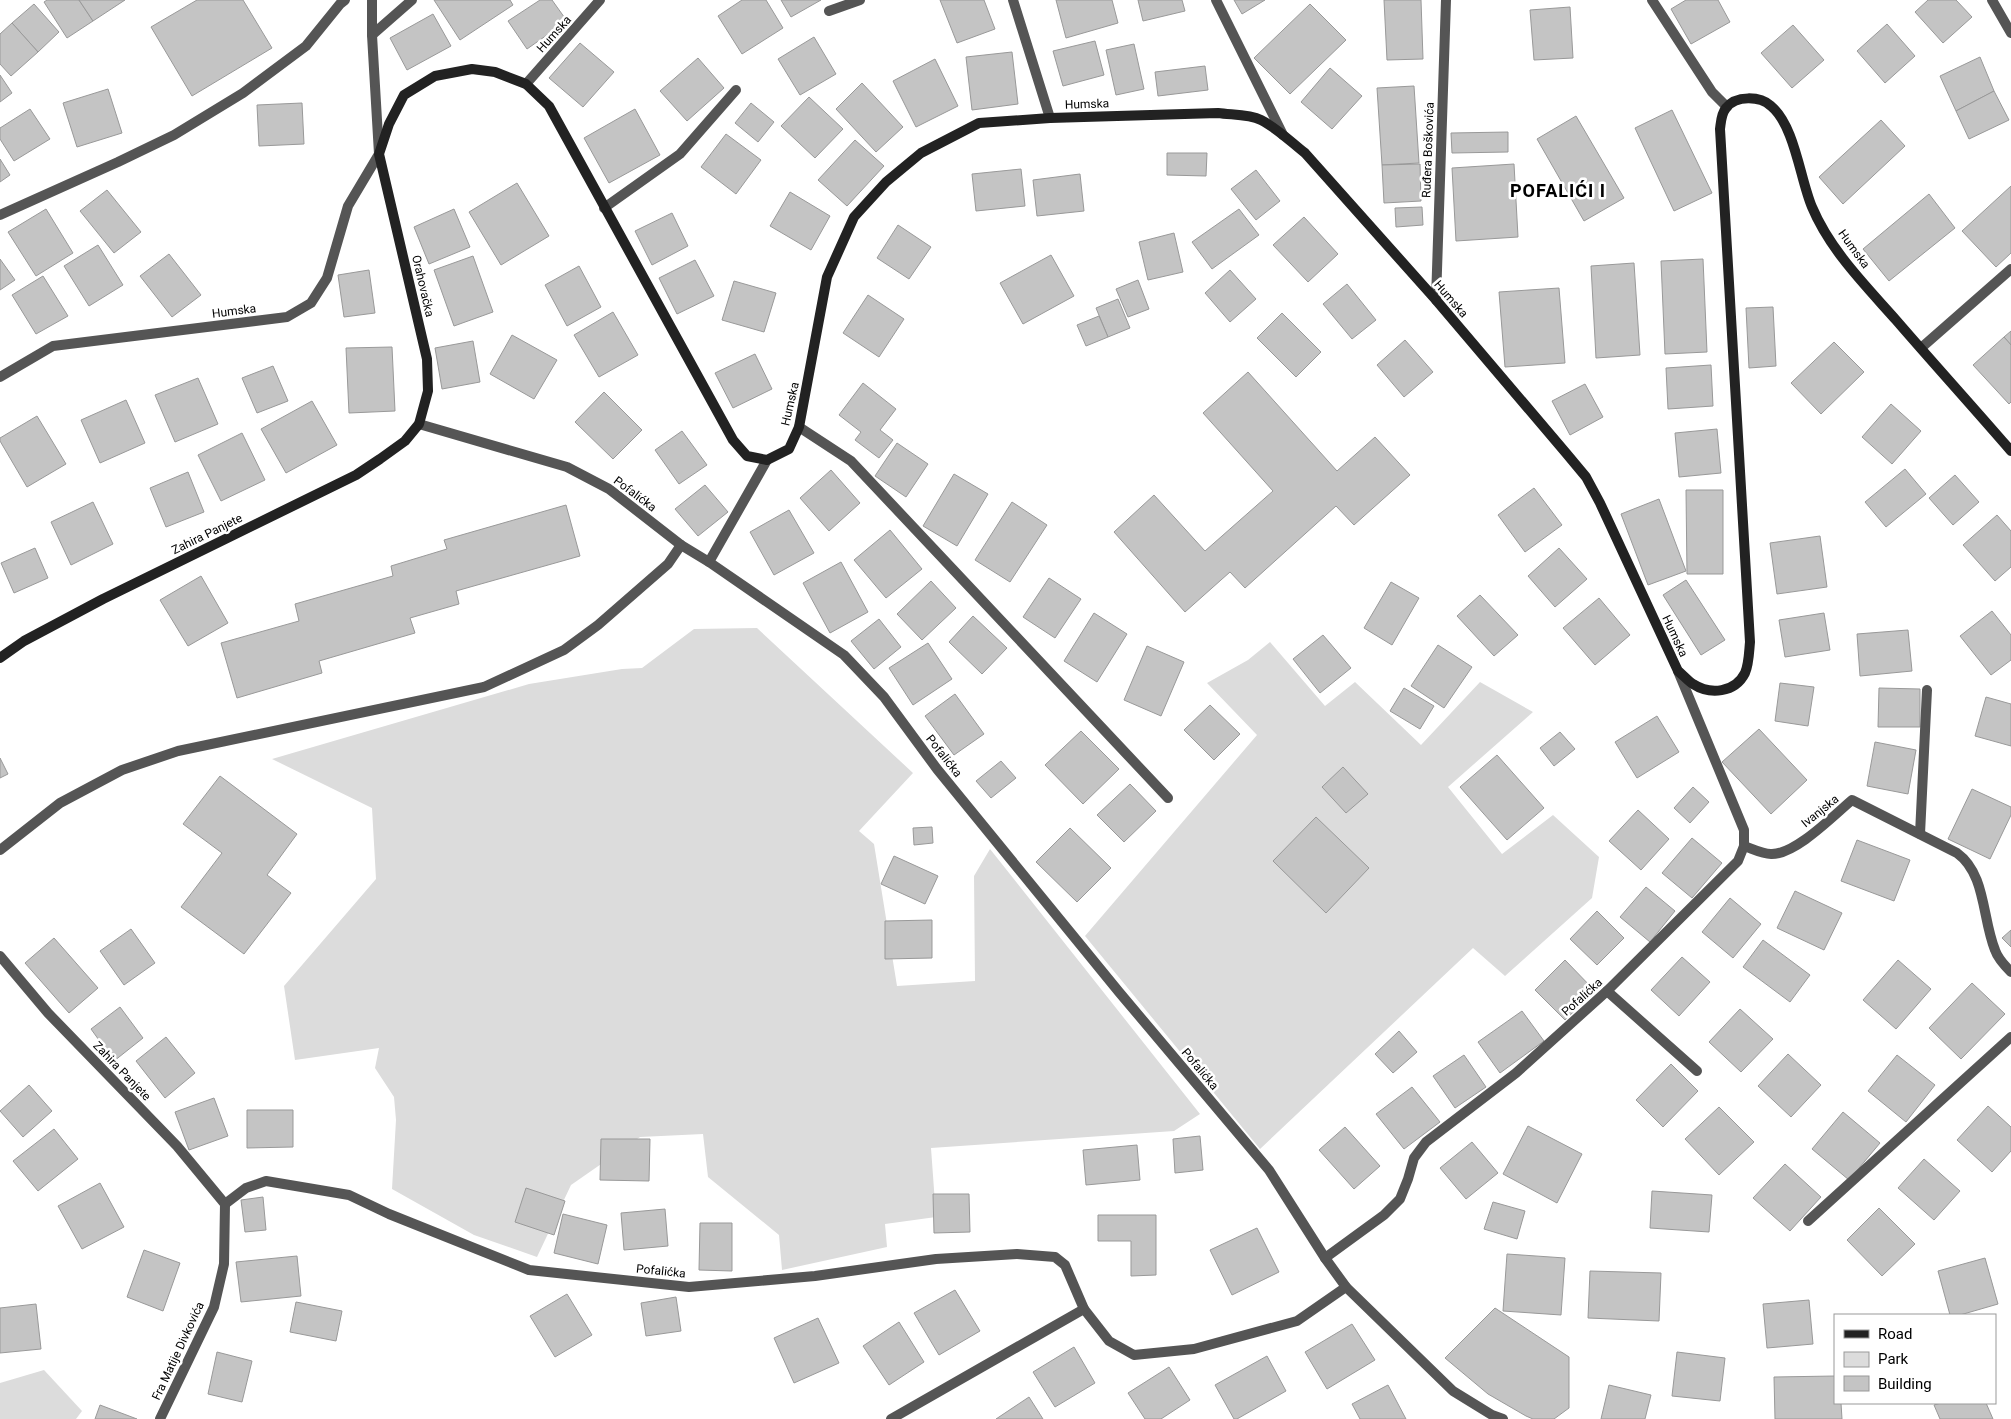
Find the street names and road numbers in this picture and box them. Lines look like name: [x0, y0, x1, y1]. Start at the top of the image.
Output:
street label: Humska: [534, 13, 574, 55]
street label: Humska: [1065, 96, 1109, 112]
street label: Ruđera Boškovića: [1419, 102, 1437, 198]
street label: Humska: [1835, 227, 1873, 271]
street label: Orahovačka: [409, 254, 437, 318]
street label: Humska: [1431, 278, 1471, 320]
street label: Humska: [211, 301, 257, 321]
street label: Humska: [778, 381, 802, 427]
street label: Pofalićka: [611, 473, 659, 515]
street label: Zahira Panjete: [169, 511, 245, 557]
street label: Humska: [1659, 613, 1691, 659]
street label: Pofalićka: [923, 732, 965, 780]
street label: Ivanjska: [1799, 792, 1841, 830]
street label: Pofalićka: [1559, 975, 1605, 1019]
street label: Zahira Panjete: [90, 1039, 154, 1103]
street label: Pofalićka: [1179, 1045, 1221, 1093]
street label: Pofalićka: [636, 1261, 686, 1281]
street label: Fra Matije Divkovića: [149, 1300, 207, 1402]

